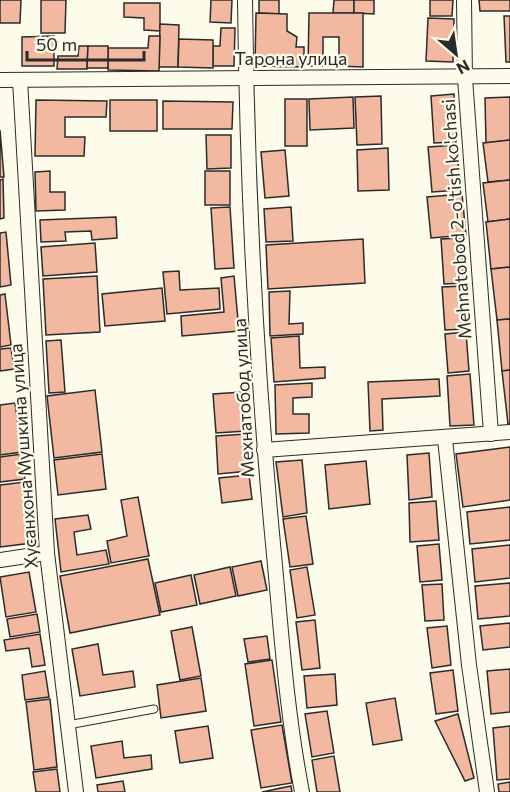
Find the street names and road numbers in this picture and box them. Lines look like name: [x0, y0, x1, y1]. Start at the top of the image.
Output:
street label: Тарона улица: [235, 47, 347, 69]
street label: Mehnatobod 2-o'tish ko'chasi: [437, 98, 475, 340]
street label: Мехнатобод улица: [228, 318, 258, 478]
street label: Хусанхона Мушкина улица: [4, 343, 42, 569]

